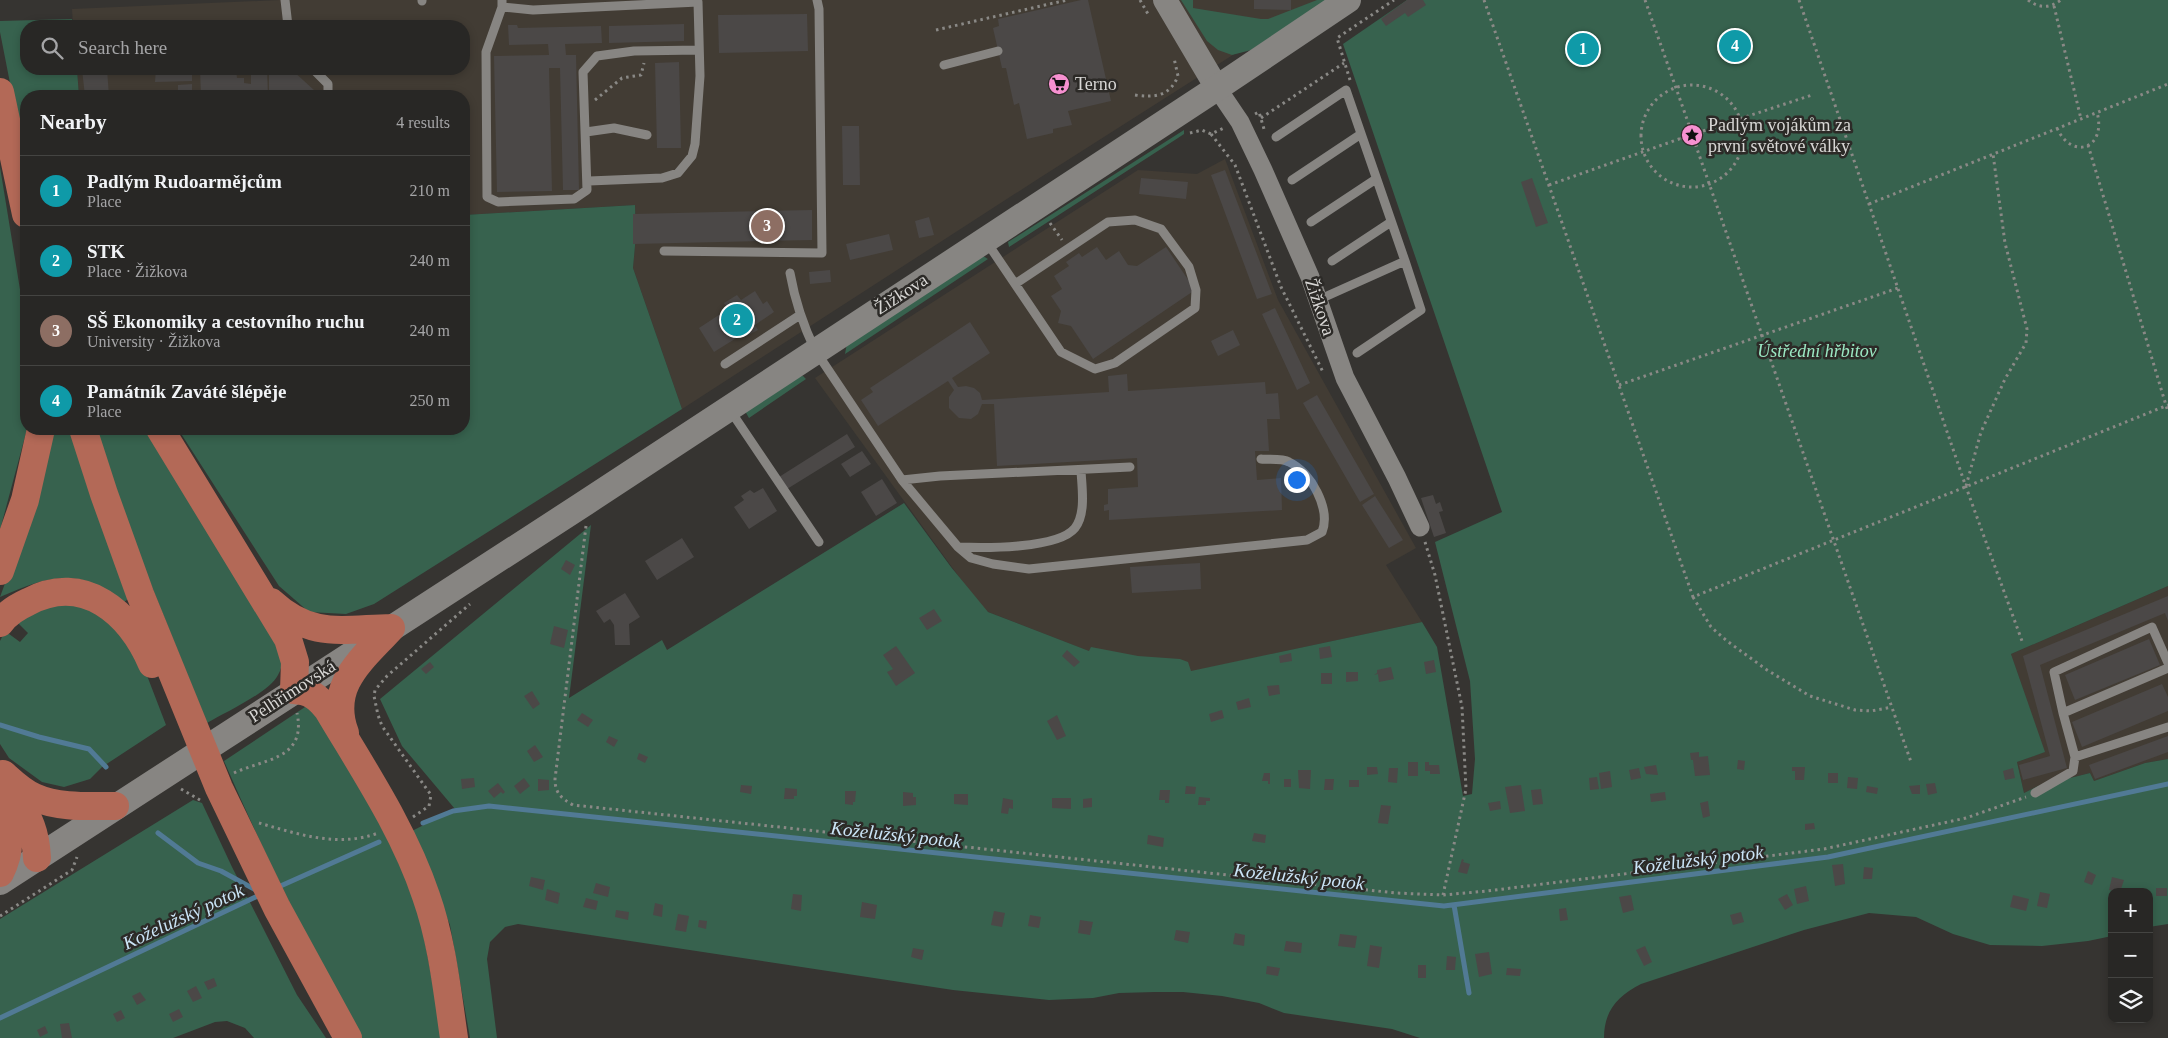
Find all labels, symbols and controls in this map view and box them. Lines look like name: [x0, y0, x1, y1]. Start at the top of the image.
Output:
search box: [20, 20, 470, 75]
pin: 4: [1719, 27, 1751, 65]
pin: 1: [1567, 30, 1599, 68]
icon: search: [38, 34, 66, 62]
text: Search here: [78, 37, 167, 58]
supermarket icon: Terno: [1047, 72, 1071, 96]
place label: Terno: [1075, 74, 1117, 94]
text: Nearby: [40, 110, 107, 134]
text: 4 results: [396, 114, 450, 131]
place label: Padlým vojákům za první světové války: [1708, 115, 1851, 156]
place icon: Padlým vojákům za první světové války: [1680, 123, 1704, 147]
text: Padlým Rudoarmějcům: [87, 171, 282, 192]
text: 1: [52, 182, 60, 199]
text: 210 m: [410, 182, 450, 199]
text: Place: [87, 193, 122, 210]
pin: 3: [751, 207, 783, 245]
text: STK: [87, 241, 125, 262]
text: 2: [52, 252, 60, 269]
text: 240 m: [410, 252, 450, 269]
text: Place · Žižkova: [87, 263, 187, 280]
street label: Žižkova: [870, 269, 931, 318]
street label: Žižkova: [1301, 276, 1340, 338]
pin: 2: [721, 301, 753, 339]
text: SŠ Ekonomiky a cestovního ruchu: [87, 311, 365, 332]
text: 3: [52, 322, 60, 339]
text: 240 m: [410, 322, 450, 339]
text: University · Žižkova: [87, 333, 220, 350]
park label: Ústřední hřbitov: [1757, 340, 1877, 361]
text: Památník Zaváté šlépěje: [87, 381, 286, 402]
text: 4: [52, 392, 60, 409]
text: 250 m: [410, 392, 450, 409]
text: Place: [87, 403, 122, 420]
your location: [1284, 467, 1310, 493]
street label: Pelhřimovská: [245, 656, 339, 726]
water label: Koželužský potok: [829, 817, 963, 852]
water label: Koželužský potok: [1631, 841, 1765, 878]
water label: Koželužský potok: [1232, 859, 1366, 894]
water label: Koželužský potok: [118, 879, 248, 954]
map controls: [2108, 888, 2153, 1023]
button: +: [2108, 888, 2153, 933]
button: −: [2108, 933, 2153, 978]
button: layers: [2108, 978, 2153, 1023]

